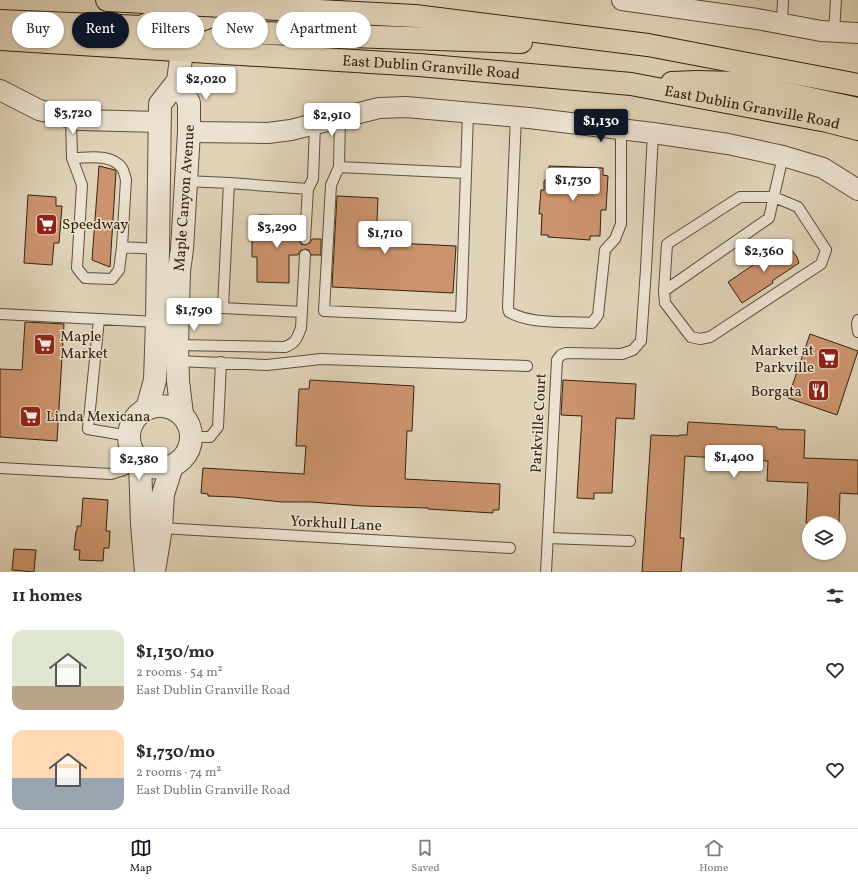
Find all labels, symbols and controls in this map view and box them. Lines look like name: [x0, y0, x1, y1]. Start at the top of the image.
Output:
chip: Buy: [12, 12, 64, 48]
chip: Rent: [72, 12, 129, 48]
chip: Filters: [137, 12, 204, 48]
chip: New: [212, 12, 268, 48]
chip: Apartment: [276, 12, 371, 48]
street label: East Dublin Granville Road: [341, 51, 521, 86]
pin: $2,020: [173, 67, 239, 101]
text: $2,020: [186, 71, 226, 89]
street label: East Dublin Granville Road: [662, 82, 842, 136]
pin: $3,720: [40, 101, 106, 135]
pin: $2,910: [299, 103, 365, 137]
text: $3,720: [54, 105, 92, 123]
text: $2,910: [313, 107, 351, 125]
pin: $1,130: [568, 109, 634, 143]
text: $1,130: [583, 113, 619, 131]
street label: Maple Canyon Avenue: [170, 124, 201, 272]
pin: $1,730: [540, 168, 606, 202]
text: $1,730: [555, 172, 591, 190]
supermarket icon: Speedway: [33, 211, 59, 237]
place label: Speedway: [62, 215, 128, 236]
pin: $3,290: [244, 215, 310, 249]
text: $3,290: [257, 219, 297, 237]
pin: $1,710: [352, 221, 418, 255]
text: $1,710: [367, 225, 403, 243]
pin: $2,360: [731, 239, 797, 273]
text: $2,360: [744, 243, 784, 261]
pin: $1,790: [161, 298, 227, 332]
text: $1,790: [175, 302, 213, 320]
place label: Maple Market: [60, 327, 108, 365]
supermarket icon: Maple Market: [31, 332, 57, 358]
place label: Market at Parkville: [750, 341, 814, 379]
supermarket icon: Market at Parkville: [816, 346, 842, 372]
street label: Parkville Court: [526, 373, 553, 474]
restaurant icon: Borgata: [805, 378, 831, 404]
place label: Borgata: [751, 382, 802, 403]
supermarket icon: Linda Mexicana: [18, 403, 44, 429]
place label: Linda Mexicana: [46, 407, 151, 428]
pin: $1,400: [701, 445, 767, 479]
pin: $2,380: [106, 447, 172, 481]
text: $1,400: [714, 449, 754, 467]
text: $2,380: [119, 451, 159, 469]
street label: Yorkhull Lane: [290, 512, 382, 537]
map controls: [802, 516, 846, 560]
button: layers: [802, 516, 846, 560]
text: 11 homes: [12, 585, 82, 608]
icon: filters: [824, 585, 846, 607]
text: $1,130/mo: [136, 641, 214, 664]
icon: home: [44, 646, 92, 694]
icon: heart: [824, 659, 846, 681]
text: 2 rooms · 54 m²: [136, 664, 223, 682]
text: East Dublin Granville Road: [136, 682, 290, 700]
text: $1,730/mo: [136, 741, 215, 764]
icon: home: [44, 746, 92, 794]
icon: heart: [824, 759, 846, 781]
text: 2 rooms · 74 m²: [136, 764, 221, 782]
text: East Dublin Granville Road: [136, 782, 290, 800]
tab: Map: [130, 837, 152, 876]
tab: Saved: [411, 837, 440, 876]
tab: Home: [699, 837, 728, 876]

